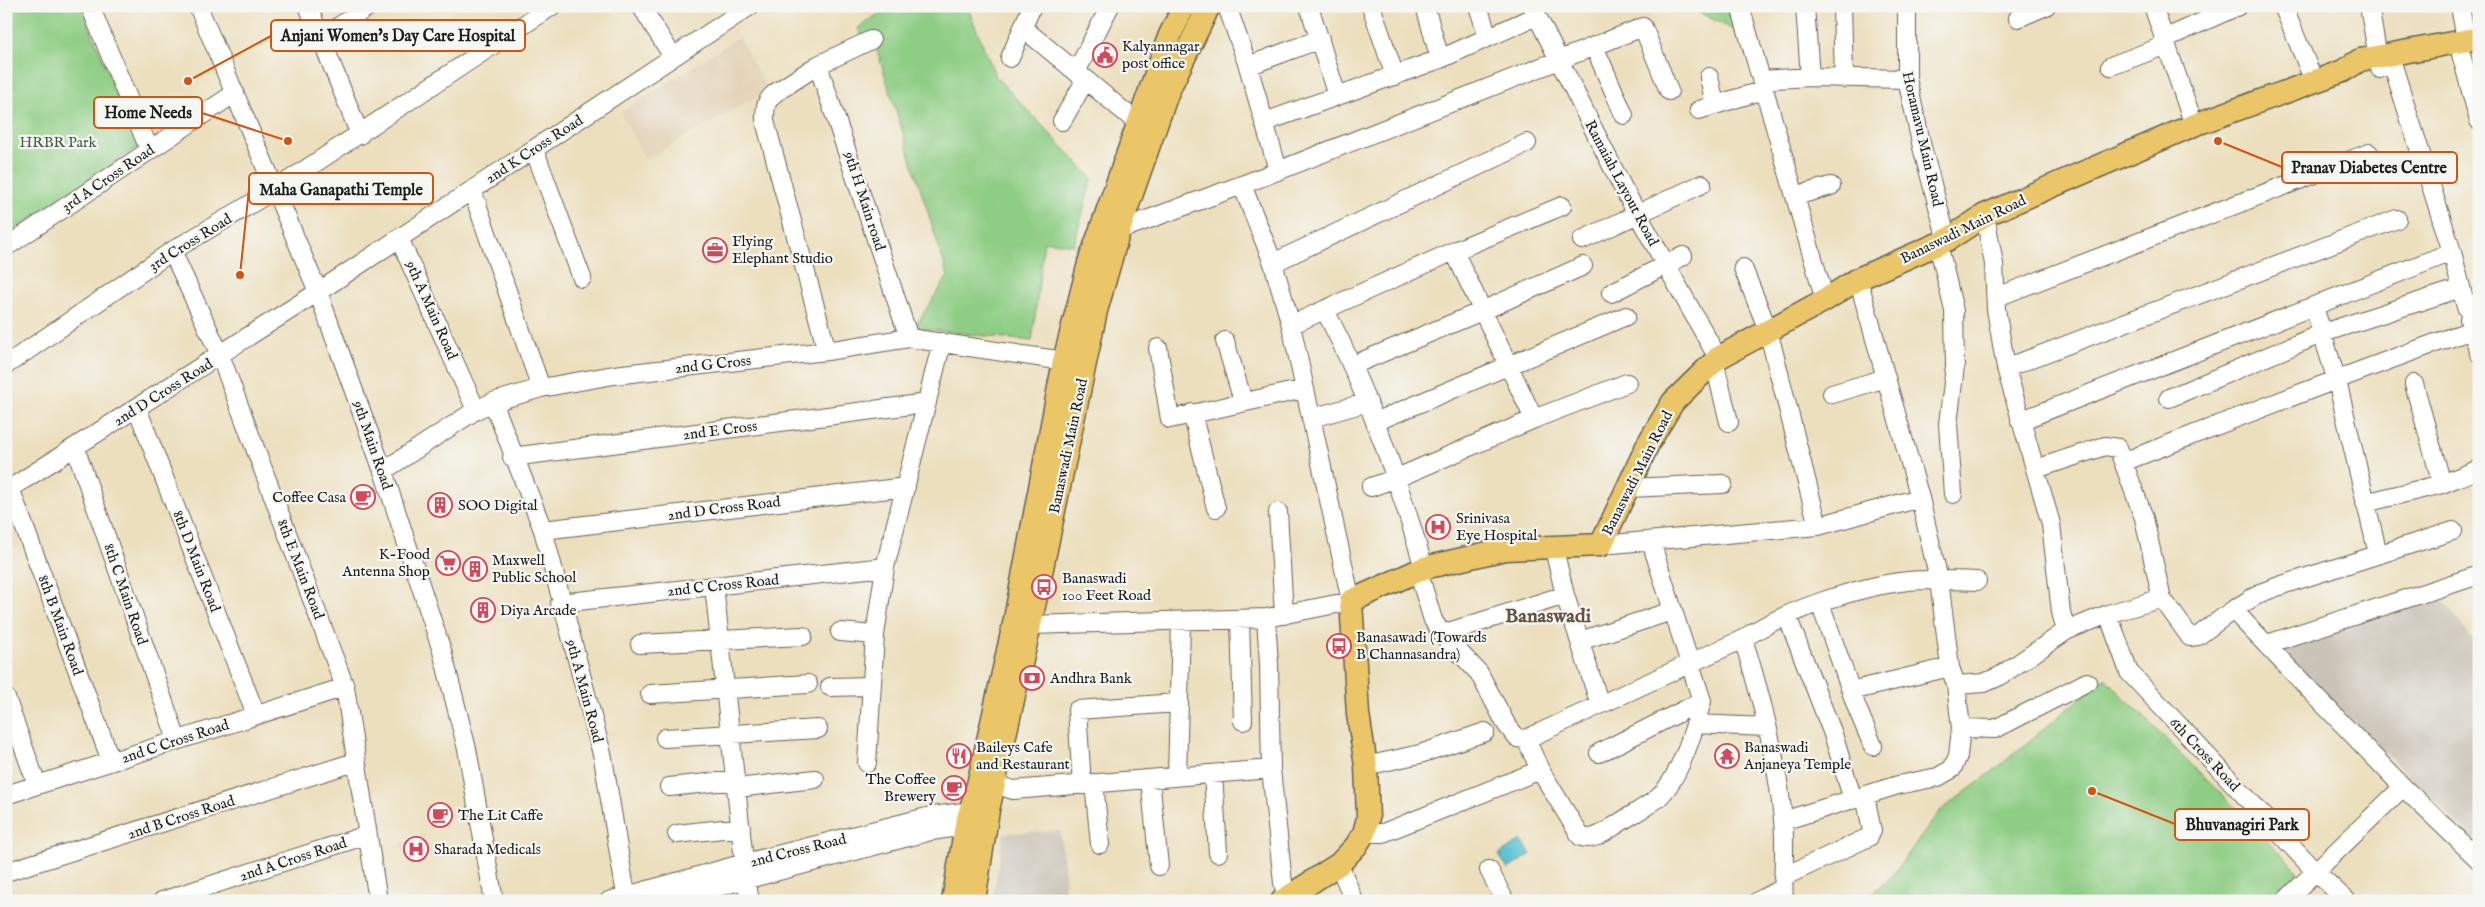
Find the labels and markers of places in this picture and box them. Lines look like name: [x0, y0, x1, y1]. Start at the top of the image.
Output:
callout: Anjani Women's Day Care Hospital: [271, 20, 525, 51]
place label: Kalyannagar post office: [1122, 37, 1200, 73]
public building icon: Kalyannagar post office: [1092, 42, 1118, 68]
callout: Home Needs: [94, 97, 202, 128]
callout: Pranav Diabetes Centre: [2282, 152, 2457, 183]
callout: Maha Ganapathi Temple: [249, 173, 433, 204]
place label: Flying Elephant Studio: [732, 232, 833, 268]
office icon: Flying Elephant Studio: [702, 237, 728, 263]
cafe icon: Coffee Casa: [350, 484, 376, 510]
place label: Coffee Casa: [272, 488, 347, 507]
building icon: SOO Digital: [427, 492, 453, 518]
place label: SOO Digital: [458, 496, 539, 515]
place label: Srinivasa Eye Hospital: [1456, 509, 1538, 545]
hospital icon: Srinivasa Eye Hospital: [1425, 514, 1451, 540]
place label: K-Food Antenna Shop: [341, 545, 431, 581]
supermarket icon: K-Food Antenna Shop: [435, 550, 461, 576]
place label: Maxwell Public School: [492, 551, 577, 587]
building icon: Maxwell Public School: [462, 556, 488, 582]
place label: Banaswadi 100 Feet Road: [1062, 569, 1152, 605]
bus stop icon: Banaswadi 100 Feet Road: [1031, 574, 1057, 600]
building icon: Diya Arcade: [470, 597, 496, 623]
place label: Diya Arcade: [500, 601, 577, 620]
place label: Banasawadi (Towards B Channasandra): [1356, 628, 1487, 664]
bus stop icon: Banasawadi (Towards B Channasandra): [1326, 633, 1352, 659]
bank icon: Andhra Bank: [1019, 665, 1045, 691]
place label: Andhra Bank: [1049, 669, 1133, 688]
place label: Baileys Cafe and Restaurant: [976, 738, 1070, 774]
place label: Banaswadi Anjaneya Temple: [1743, 738, 1851, 774]
restaurant icon: Baileys Cafe and Restaurant: [946, 743, 972, 769]
temple icon: Banaswadi Anjaneya Temple: [1714, 743, 1740, 769]
place label: The Coffee Brewery: [865, 770, 937, 806]
cafe icon: The Coffee Brewery: [941, 775, 967, 801]
cafe icon: The Lit Caffe: [427, 802, 453, 828]
place label: The Lit Caffe: [458, 806, 543, 825]
callout: Bhuvanagiri Park: [2175, 809, 2309, 840]
hospital icon: Sharada Medicals: [403, 836, 429, 862]
place label: Sharada Medicals: [434, 840, 541, 859]

